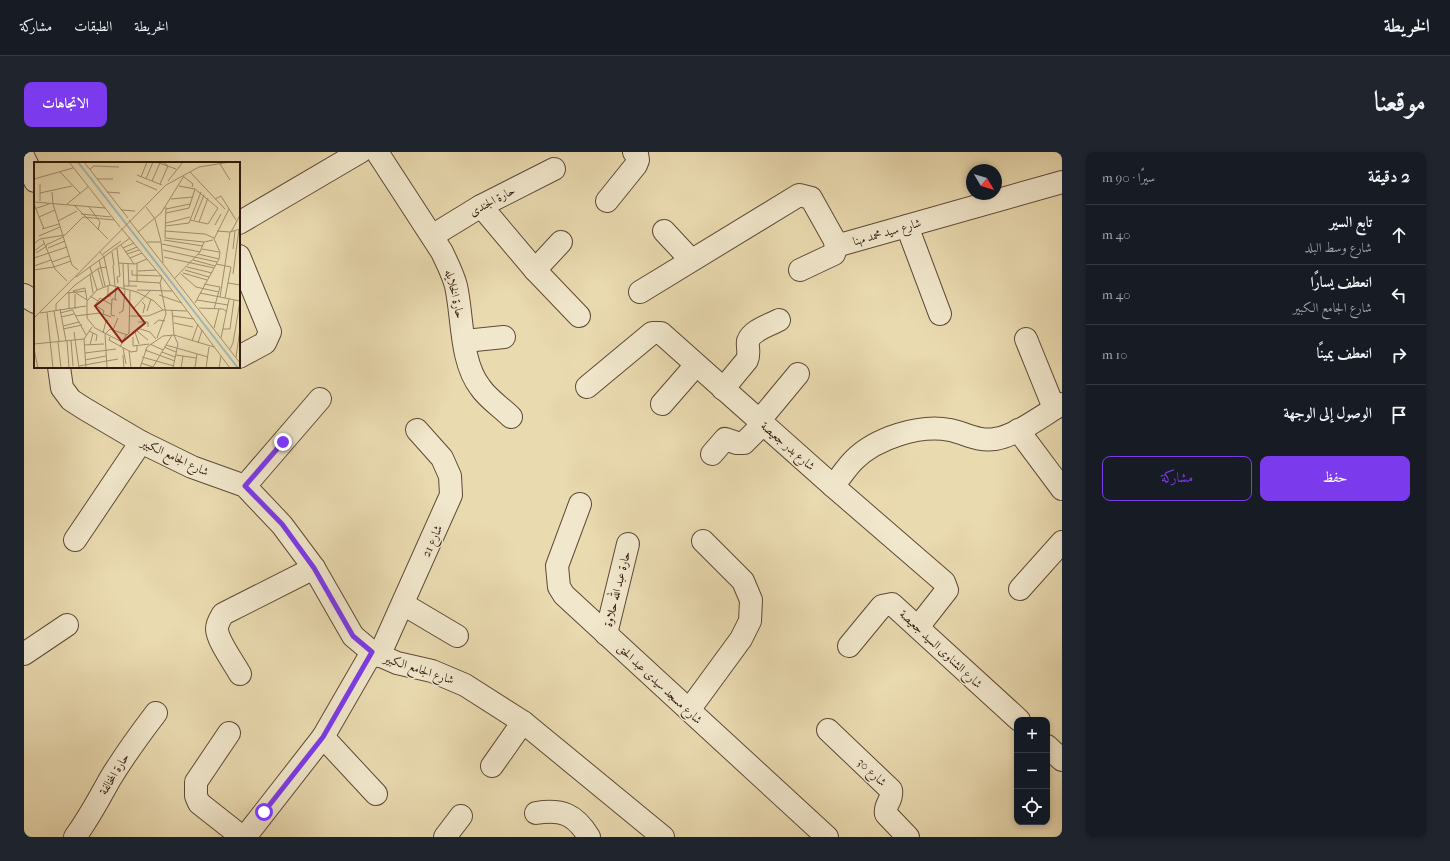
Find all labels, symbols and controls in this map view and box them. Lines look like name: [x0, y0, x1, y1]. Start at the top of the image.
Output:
text: الخريطة: [1384, 15, 1430, 37]
text: مشاركة: [20, 18, 52, 35]
text: الطبقات: [74, 18, 112, 35]
text: الخريطة: [134, 18, 168, 35]
button: الاتجاهات: [24, 82, 107, 127]
text: موقعنا: [1374, 85, 1426, 118]
inset map: [34, 162, 240, 368]
north arrow: [966, 164, 1002, 200]
text: 2 دقيقة: [1368, 166, 1410, 186]
text: سيرًا · 90 m: [1102, 170, 1155, 185]
street label: حارة الجندى: [467, 183, 517, 219]
text: تابع السير: [1330, 213, 1372, 231]
street label: شارع سيد محمد مهنا: [851, 216, 924, 252]
icon: ahead: [1388, 224, 1410, 246]
text: 40 m: [1102, 227, 1130, 242]
text: شارع وسط البلد: [1304, 240, 1372, 255]
street label: حارة الخلايله: [442, 268, 467, 320]
text: انعطف يسارًا: [1311, 273, 1372, 291]
icon: left: [1388, 284, 1410, 306]
text: 40 m: [1102, 287, 1130, 302]
text: شارع الجامع الكبير: [1293, 300, 1372, 315]
text: انعطف يمينًا: [1317, 344, 1372, 362]
icon: right: [1388, 344, 1410, 366]
text: 10 m: [1102, 347, 1127, 362]
text: الوصول إلى الوجهة: [1283, 404, 1372, 422]
icon: arrive: [1388, 404, 1410, 426]
street label: شارع بدر جعيصة: [756, 419, 818, 476]
route end: [274, 433, 292, 451]
street label: شارع الجامع الكبير: [135, 434, 211, 482]
button: مشاركة: [1102, 456, 1252, 501]
button: حفظ: [1260, 456, 1410, 501]
street label: شارع 21: [419, 523, 449, 561]
street label: حارة عبد الله حلاوة: [598, 549, 634, 629]
street label: شارع الشناوى السيد جعيصة: [894, 607, 985, 694]
street label: شارع مسجد سيدى عبد الحق: [612, 641, 705, 730]
street label: شارع الجامع الكبير: [379, 650, 456, 691]
map controls: [1014, 717, 1050, 825]
button: +: [1014, 717, 1050, 753]
street label: حارة المخالفة: [96, 751, 132, 797]
button: −: [1014, 753, 1050, 789]
street label: شارع 30: [852, 755, 890, 792]
button: locate: [1014, 789, 1050, 825]
route start: [255, 803, 273, 821]

